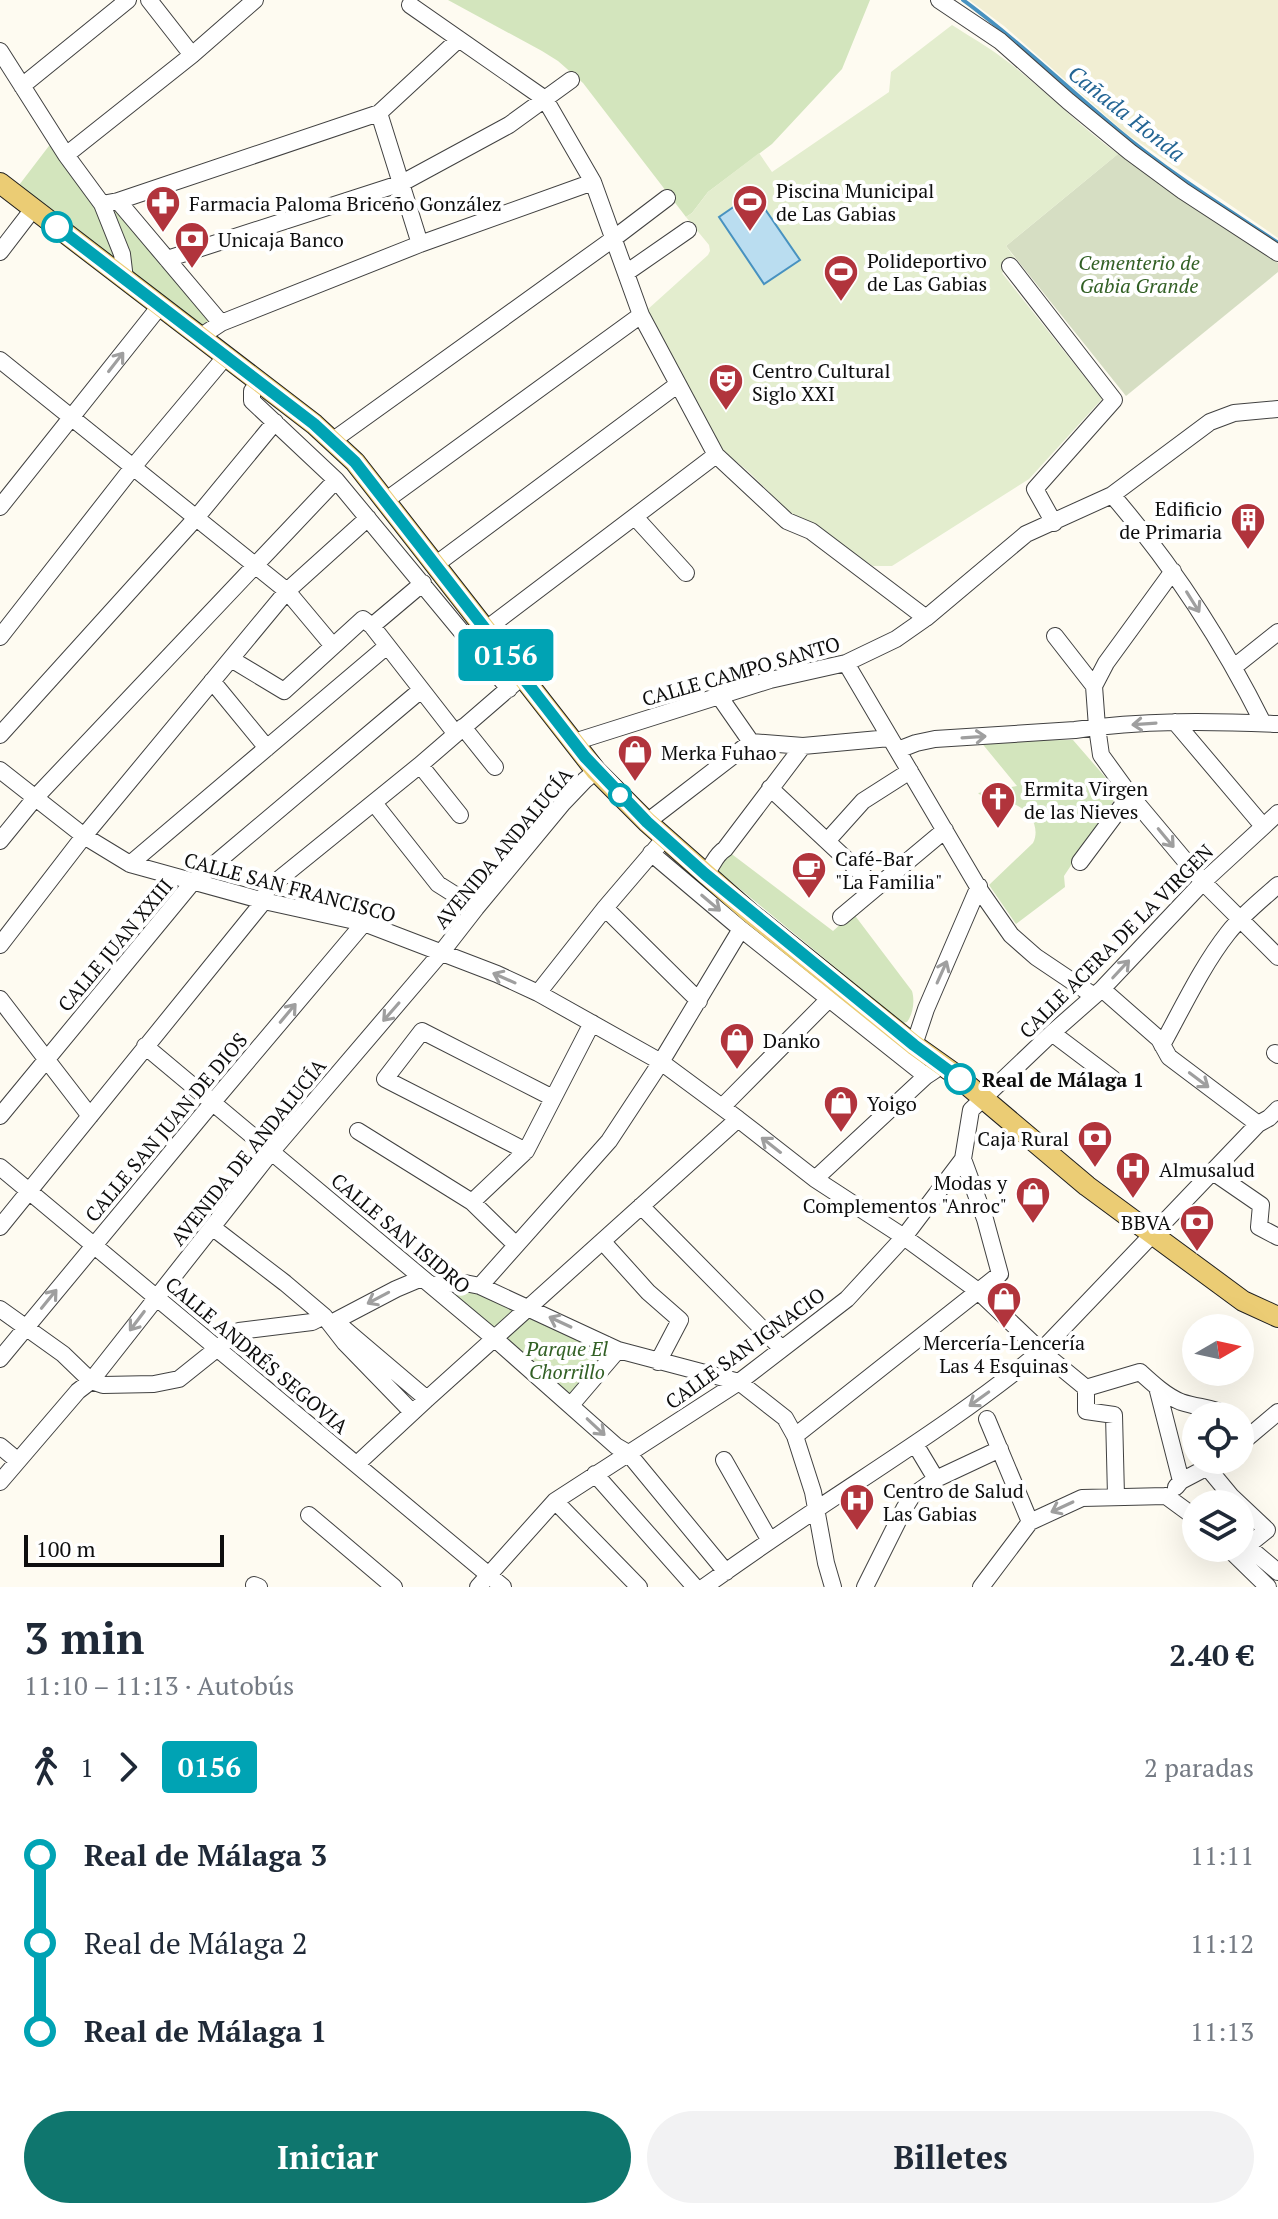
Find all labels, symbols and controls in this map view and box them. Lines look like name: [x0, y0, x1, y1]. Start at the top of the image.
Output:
water label: Cañada Honda: [1063, 58, 1191, 168]
place label: Piscina Municipal de Las Gabias: [776, 177, 934, 227]
sports icon: Piscina Municipal de Las Gabias: [731, 183, 769, 233]
pharmacy icon: Farmacia Paloma Briceño González: [144, 184, 182, 234]
place label: Farmacia Paloma Briceño González: [189, 190, 502, 217]
unlabelled marker: [42, 212, 72, 242]
bank icon: Unicaja Banco: [173, 220, 211, 270]
place label: Unicaja Banco: [218, 226, 344, 253]
place label: Polideportivo de Las Gabias: [867, 247, 987, 297]
park label: Cementerio de Gabia Grande: [1078, 249, 1200, 299]
sports icon: Polideportivo de Las Gabias: [822, 253, 860, 303]
one-way arrow: [107, 352, 124, 373]
place label: Centro Cultural Siglo XXI: [752, 357, 890, 407]
theatre icon: Centro Cultural Siglo XXI: [707, 362, 745, 412]
place label: Edificio de Primaria: [1119, 495, 1222, 545]
building icon: Edificio de Primaria: [1229, 501, 1267, 551]
one-way arrow: [1185, 590, 1201, 613]
line badge: 0156: [450, 629, 562, 681]
street label: CALLE CAMPO SANTO: [639, 630, 843, 712]
text: 0156: [474, 636, 538, 673]
one-way arrow: [1131, 717, 1158, 732]
one-way arrow: [960, 729, 987, 744]
shop icon: Merka Fuhao: [616, 733, 654, 783]
place label: Merka Fuhao: [661, 739, 777, 766]
street label: AVENIDA ANDALUCÍA: [428, 762, 579, 934]
place label: Ermita Virgen de las Nieves: [1024, 775, 1148, 825]
church icon: Ermita Virgen de las Nieves: [979, 780, 1017, 830]
unlabelled marker: [609, 784, 631, 806]
one-way arrow: [1157, 828, 1175, 848]
street label: CALLE ACERA DE LA VIRGEN: [1013, 838, 1219, 1044]
place label: Café-Bar "La Familia": [835, 845, 943, 895]
street label: CALLE SAN FRANCISCO: [181, 846, 399, 928]
cafe icon: Café-Bar "La Familia": [790, 850, 828, 900]
street label: CALLE JUAN XXIII: [51, 873, 179, 1017]
one-way arrow: [700, 894, 720, 912]
one-way arrow: [1112, 959, 1131, 979]
one-way arrow: [935, 961, 950, 985]
one-way arrow: [492, 969, 517, 984]
one-way arrow: [382, 1001, 400, 1022]
one-way arrow: [279, 1004, 297, 1024]
shop icon: Danko: [718, 1021, 756, 1071]
street label: CALLE SAN JUAN DE DIOS: [79, 1027, 253, 1227]
place label: Danko: [763, 1027, 820, 1054]
street label: AVENIDA DE ANDALUCÍA: [164, 1053, 332, 1251]
marker: Real de Málaga 1: [945, 1064, 975, 1094]
place label: Real de Málaga 1: [982, 1066, 1144, 1093]
one-way arrow: [1188, 1071, 1209, 1088]
shop icon: Yoigo: [822, 1084, 860, 1134]
place label: Yoigo: [867, 1090, 917, 1117]
bank icon: Caja Rural: [1076, 1119, 1114, 1169]
place label: Caja Rural: [977, 1125, 1069, 1152]
one-way arrow: [761, 1136, 782, 1153]
hospital icon: Almusalud: [1114, 1150, 1152, 1200]
place label: Almusalud: [1159, 1156, 1255, 1183]
street label: CALLE SAN ISIDRO: [326, 1167, 476, 1299]
place label: Modas y Complementos "Anroc": [803, 1169, 1008, 1219]
shop icon: Modas y Complementos "Anroc": [1014, 1175, 1052, 1225]
bank icon: BBVA: [1178, 1203, 1216, 1253]
place label: BBVA: [1121, 1209, 1171, 1236]
street label: CALLE ANDRÉS SEGOVIA: [160, 1270, 354, 1440]
shop icon: Mercería-Lencería Las 4 Esquinas: [985, 1280, 1023, 1330]
street label: CALLE SAN IGNACIO: [660, 1281, 830, 1415]
one-way arrow: [40, 1289, 58, 1310]
one-way arrow: [367, 1291, 390, 1307]
one-way arrow: [128, 1310, 145, 1331]
one-way arrow: [548, 1314, 572, 1329]
north arrow: [1182, 1314, 1254, 1386]
map controls: [1182, 1314, 1254, 1562]
place label: Mercería-Lencería Las 4 Esquinas: [923, 1329, 1085, 1379]
park label: Parque El Chorrillo: [525, 1335, 608, 1385]
one-way arrow: [969, 1391, 991, 1407]
button: locate: [1182, 1402, 1254, 1474]
one-way arrow: [586, 1418, 606, 1437]
place label: Centro de Salud Las Gabias: [883, 1477, 1024, 1527]
hospital icon: Centro de Salud Las Gabias: [838, 1482, 876, 1532]
button: layers: [1182, 1490, 1254, 1562]
one-way arrow: [1050, 1500, 1074, 1515]
scale bar: [24, 1531, 224, 1567]
text: 100 m: [36, 1534, 96, 1563]
text: 3 min: [24, 1608, 144, 1667]
text: 2.40 €: [1169, 1635, 1254, 1675]
text: 11:10 – 11:13 · Autobús: [24, 1668, 294, 1702]
icon: walk: [24, 1745, 68, 1789]
icon: forward: [106, 1745, 150, 1789]
text: 0156: [178, 1748, 241, 1785]
text: 1: [80, 1750, 94, 1784]
text: 2 paradas: [1144, 1750, 1254, 1784]
text: Real de Málaga 3: [84, 1835, 327, 1875]
text: 11:11: [1190, 1838, 1254, 1872]
text: Real de Málaga 2: [84, 1923, 308, 1963]
text: 11:12: [1190, 1926, 1254, 1960]
text: Real de Málaga 1: [84, 2011, 327, 2051]
text: 11:13: [1190, 2014, 1254, 2048]
button: Iniciar: [24, 2111, 631, 2203]
button: Billetes: [647, 2111, 1254, 2203]

